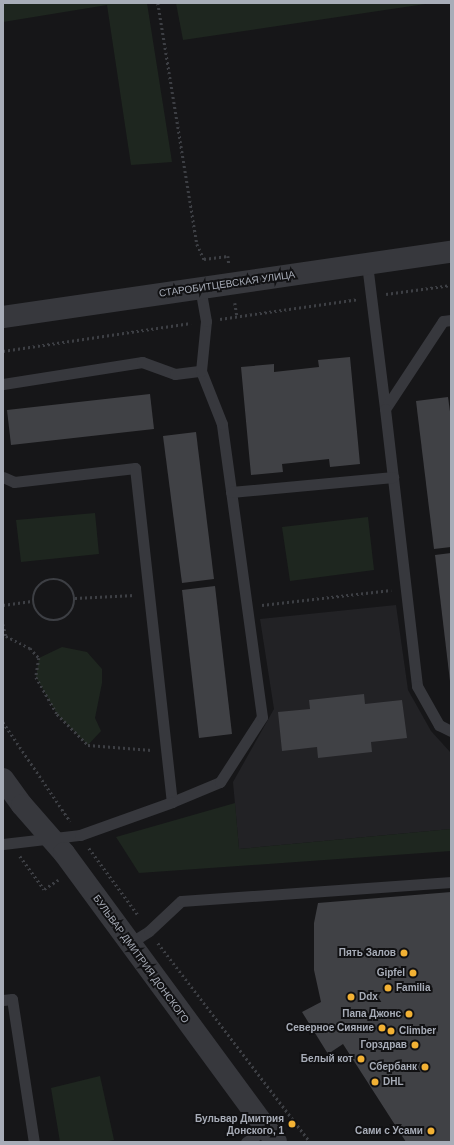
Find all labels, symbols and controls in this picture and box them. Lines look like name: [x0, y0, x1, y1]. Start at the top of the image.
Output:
street label: СТАРОБИТЦЕВСКАЯ УЛИЦА: [158, 268, 296, 300]
street label: БУЛЬВАР ДМИТРИЯ ДОНСКОГО: [91, 893, 191, 1025]
place label: Пять Залов: [339, 947, 396, 959]
marker: Пять Залов: [399, 948, 409, 958]
place label: Gipfel: [377, 967, 405, 979]
marker: Gipfel: [408, 968, 418, 978]
place label: Familia: [396, 982, 430, 994]
marker: Familia: [383, 983, 393, 993]
place label: Ddx: [359, 991, 378, 1003]
marker: Ddx: [346, 992, 356, 1002]
place label: Папа Джонс: [342, 1008, 401, 1020]
marker: Папа Джонс: [404, 1009, 414, 1019]
place label: Северное Сияние: [286, 1022, 374, 1034]
marker: Северное Сияние: [377, 1023, 387, 1033]
place label: Climber: [399, 1025, 436, 1037]
marker: Climber: [386, 1026, 396, 1036]
place label: Горздрав: [361, 1039, 407, 1051]
marker: Горздрав: [410, 1040, 420, 1050]
place label: Белый кот: [301, 1053, 353, 1065]
marker: Белый кот: [356, 1054, 366, 1064]
place label: Сбербанк: [369, 1061, 417, 1073]
marker: Сбербанк: [420, 1062, 430, 1072]
place label: DHL: [383, 1076, 404, 1088]
marker: DHL: [370, 1077, 380, 1087]
place label: Бульвар Дмитрия Донского, 1: [195, 1112, 284, 1136]
marker: Бульвар Дмитрия Донского, 1: [287, 1119, 297, 1129]
place label: Сами с Усами: [355, 1125, 423, 1137]
marker: Сами с Усами: [426, 1126, 436, 1136]

